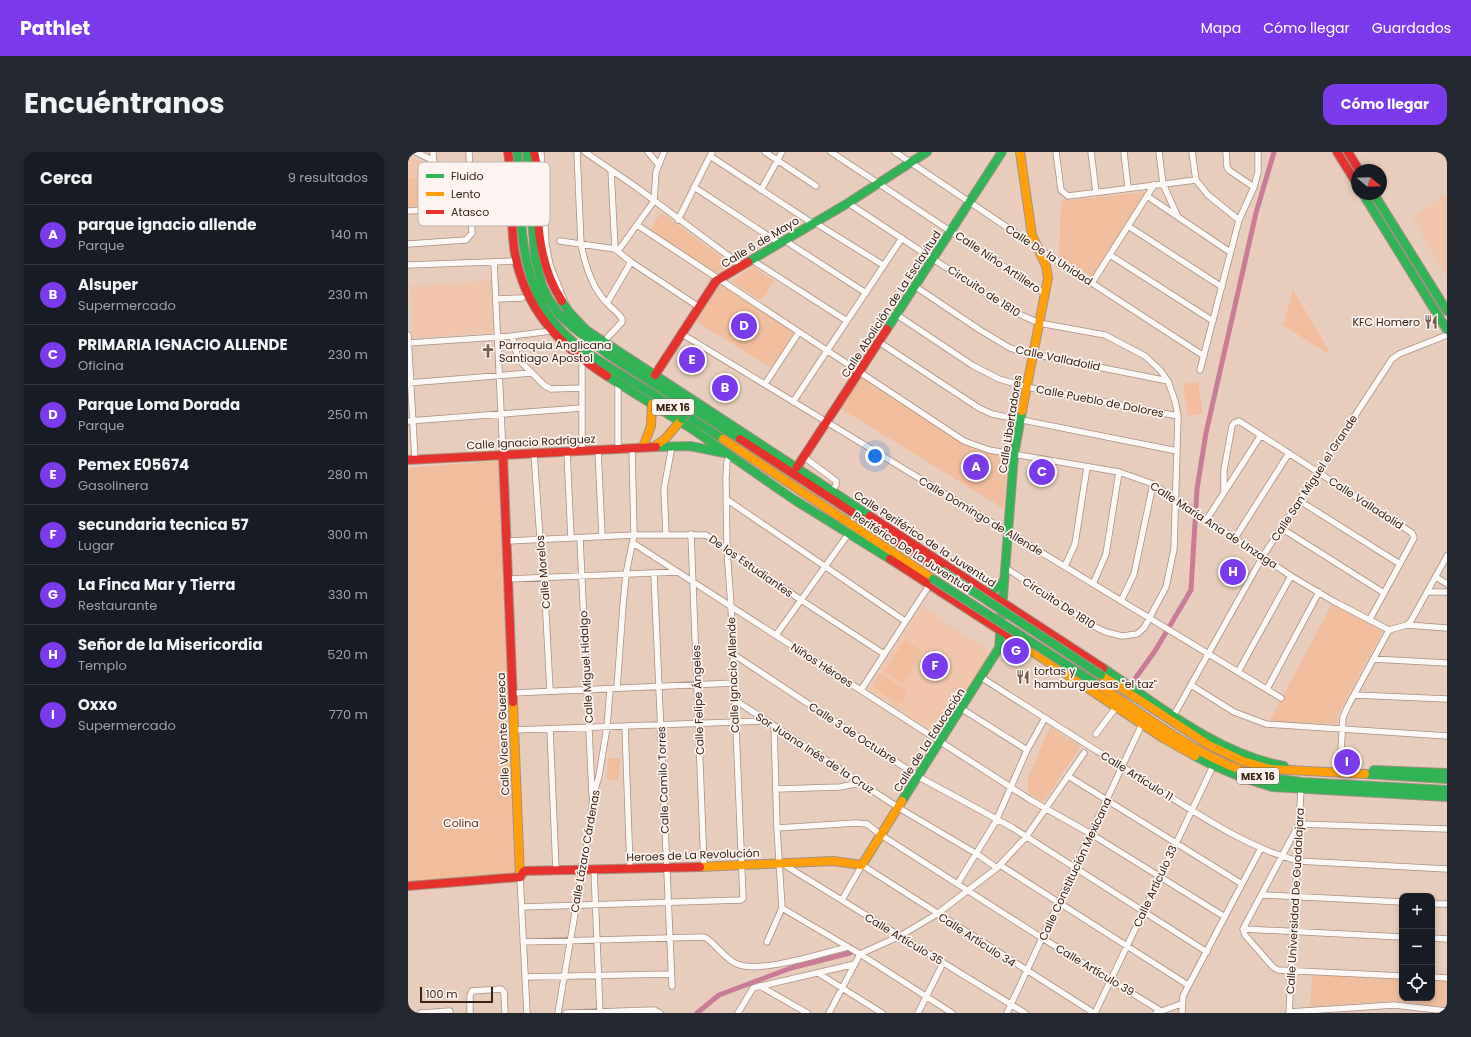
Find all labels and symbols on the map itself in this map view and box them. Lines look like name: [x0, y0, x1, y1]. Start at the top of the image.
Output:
legend: [418, 162, 550, 226]
north arrow: [1351, 164, 1387, 200]
text: Fluido: [451, 168, 483, 184]
text: Lento: [451, 186, 481, 202]
text: Atasco: [451, 204, 489, 220]
street label: Calle 6 de Mayo: [718, 212, 802, 272]
street label: Calle De la Unidad: [1002, 221, 1096, 289]
street label: Calle Abolición de La Esclavitud: [837, 227, 945, 381]
street label: Calle Niño Artillero: [952, 227, 1044, 297]
street label: Circuito de 1810: [945, 261, 1024, 321]
pin: D: [731, 311, 757, 341]
place label: KFC Homero: [1352, 314, 1420, 330]
restaurant icon: KFC Homero: [1423, 314, 1439, 330]
place label: Parroquia Anglicana Santiago Apostol: [499, 337, 612, 366]
street label: Calle Valladolid: [1014, 341, 1102, 375]
church icon: Parroquia Anglicana Santiago Apostol: [480, 343, 496, 359]
pin: E: [679, 345, 705, 375]
pin: B: [712, 373, 738, 403]
street label: Calle Libertadores: [994, 373, 1026, 474]
street label: Calle Pueblo de Dolores: [1035, 381, 1166, 421]
road number: MEX 16: [652, 399, 694, 415]
street label: Calle San Miguel el Grande: [1267, 411, 1361, 544]
street label: Calle Ignacio Rodríguez: [466, 431, 596, 453]
your location: [865, 446, 885, 466]
pin: A: [963, 452, 989, 482]
pin: C: [1029, 457, 1055, 487]
street label: Calle Domingo de Allende: [916, 472, 1046, 560]
street label: Calle Valladolid: [1326, 473, 1406, 533]
street label: Calle María Ana de Unzaga: [1147, 478, 1281, 572]
street label: Calle Periférico de la Juventud: [851, 487, 999, 591]
street label: Periférico De La Juventud: [850, 508, 974, 596]
street label: De los Estudiantes: [706, 531, 797, 601]
street label: Calle Morelos: [532, 534, 554, 610]
pin: H: [1220, 557, 1246, 587]
street label: Circuito De 1810: [1019, 573, 1099, 633]
street label: Calle Miguel Hidalgo: [575, 610, 597, 724]
street label: Calle Ignacio Allende: [723, 617, 743, 733]
pin: G: [1003, 636, 1029, 666]
street label: Niños Héroes: [788, 639, 856, 691]
street label: Calle Felipe Ángeles: [688, 644, 708, 755]
pin: F: [922, 651, 948, 681]
place label: tortas y hamburguesas "el taz": [1034, 663, 1157, 692]
restaurant icon: tortas y hamburguesas "el taz": [1015, 669, 1031, 685]
street label: Calle Vicente Guereca: [493, 672, 513, 796]
street label: Calle de La Educación: [889, 685, 969, 795]
street label: Calle 3 de Octubre: [806, 698, 900, 768]
street label: Sor Juana Inés de la Cruz: [753, 709, 877, 797]
street label: Calle Camilo Torres: [653, 726, 673, 834]
street label: Calle Artículo 11: [1098, 747, 1176, 805]
pin: I: [1334, 747, 1360, 777]
road number: MEX 16: [1237, 768, 1279, 784]
street label: Calle Lázaro Cárdenas: [566, 788, 604, 914]
street label: Calle Constitución Mexicana: [1035, 795, 1115, 943]
street label: Calle Universidad De Guadalajara: [1282, 808, 1308, 994]
park label: Colina: [443, 815, 479, 831]
street label: Calle Artículo 33: [1129, 842, 1181, 930]
street label: Heroes de La Revolución: [626, 845, 760, 865]
street label: Calle Artículo 35: [862, 909, 946, 969]
street label: Calle Artículo 34: [935, 909, 1019, 971]
street label: Calle Artículo 39: [1053, 940, 1137, 1000]
scale bar: [420, 985, 493, 1004]

